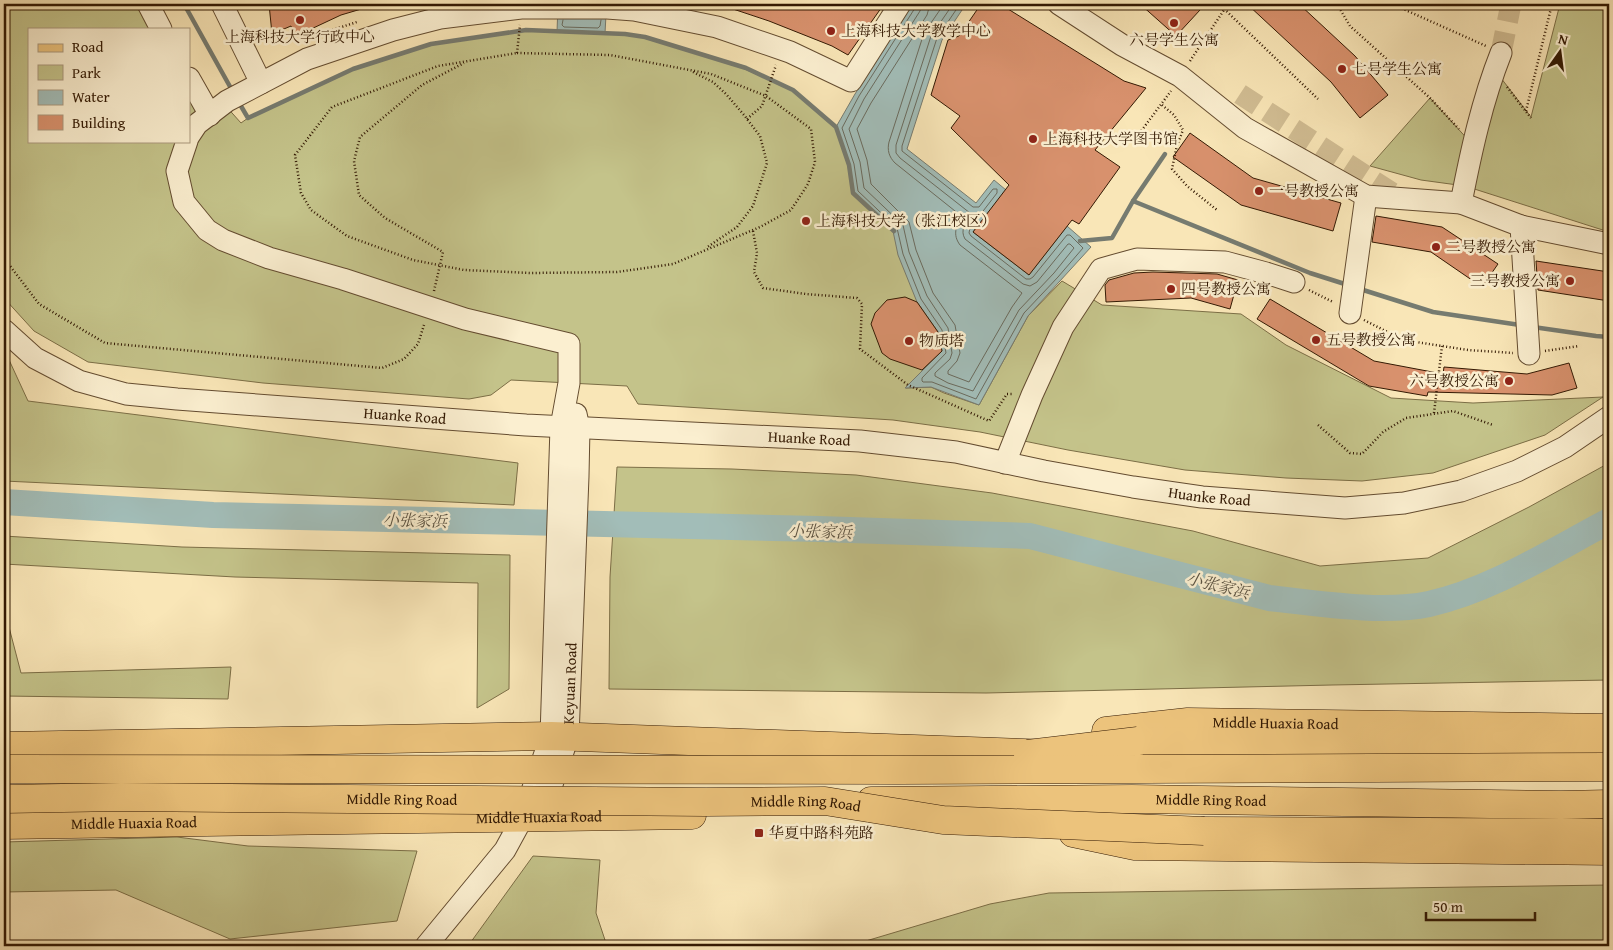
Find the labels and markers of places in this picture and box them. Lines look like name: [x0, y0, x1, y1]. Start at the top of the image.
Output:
marker: 上海科技大学行政中心: [294, 14, 306, 26]
marker: 六号学生公寓: [1168, 17, 1180, 29]
place label: 上海科技大学教学中心: [841, 20, 991, 41]
marker: 上海科技大学教学中心: [825, 25, 837, 37]
place label: 上海科技大学行政中心: [225, 26, 375, 47]
place label: 六号学生公寓: [1129, 29, 1219, 50]
place label: 七号学生公寓: [1352, 58, 1442, 79]
marker: 七号学生公寓: [1336, 63, 1348, 75]
place label: 上海科技大学图书馆: [1043, 128, 1178, 149]
marker: 上海科技大学图书馆: [1027, 133, 1039, 145]
place label: 一号教授公寓: [1269, 180, 1359, 201]
marker: 一号教授公寓: [1253, 185, 1265, 197]
place label: 上海科技大学（张江校区）: [816, 210, 996, 231]
marker: 上海科技大学（张江校区）: [800, 215, 812, 227]
place label: 二号教授公寓: [1446, 236, 1536, 257]
marker: 二号教授公寓: [1430, 241, 1442, 253]
place label: 三号教授公寓: [1470, 270, 1560, 291]
marker: 三号教授公寓: [1564, 275, 1576, 287]
place label: 四号教授公寓: [1181, 278, 1271, 299]
marker: 四号教授公寓: [1165, 283, 1177, 295]
place label: 五号教授公寓: [1326, 329, 1416, 350]
place label: 物质塔: [919, 330, 964, 351]
marker: 五号教授公寓: [1310, 334, 1322, 346]
marker: 物质塔: [903, 335, 915, 347]
place label: 六号教授公寓: [1409, 370, 1499, 391]
marker: 六号教授公寓: [1503, 375, 1515, 387]
place label: 华夏中路科苑路: [769, 822, 874, 843]
marker: 华夏中路科苑路: [753, 827, 765, 839]

